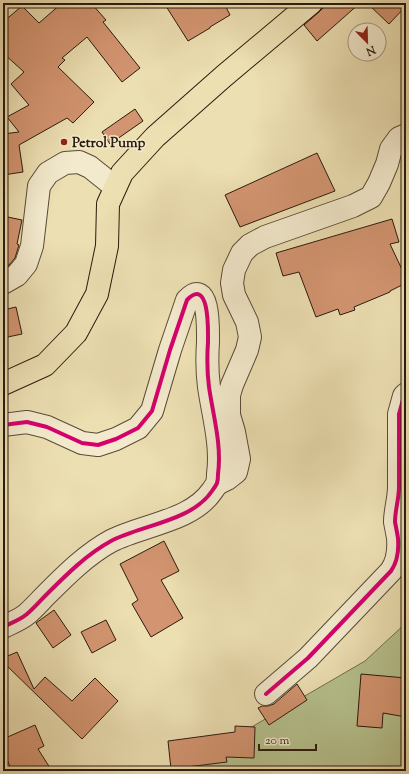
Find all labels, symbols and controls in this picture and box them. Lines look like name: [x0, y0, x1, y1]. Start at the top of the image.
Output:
north arrow: [347, 22, 387, 62]
text: N: [363, 41, 379, 59]
place label: Petrol Pump: [72, 134, 145, 154]
marker: Petrol Pump: [59, 137, 69, 147]
scale bar: [259, 726, 316, 752]
text: 20 m: [265, 732, 290, 750]

